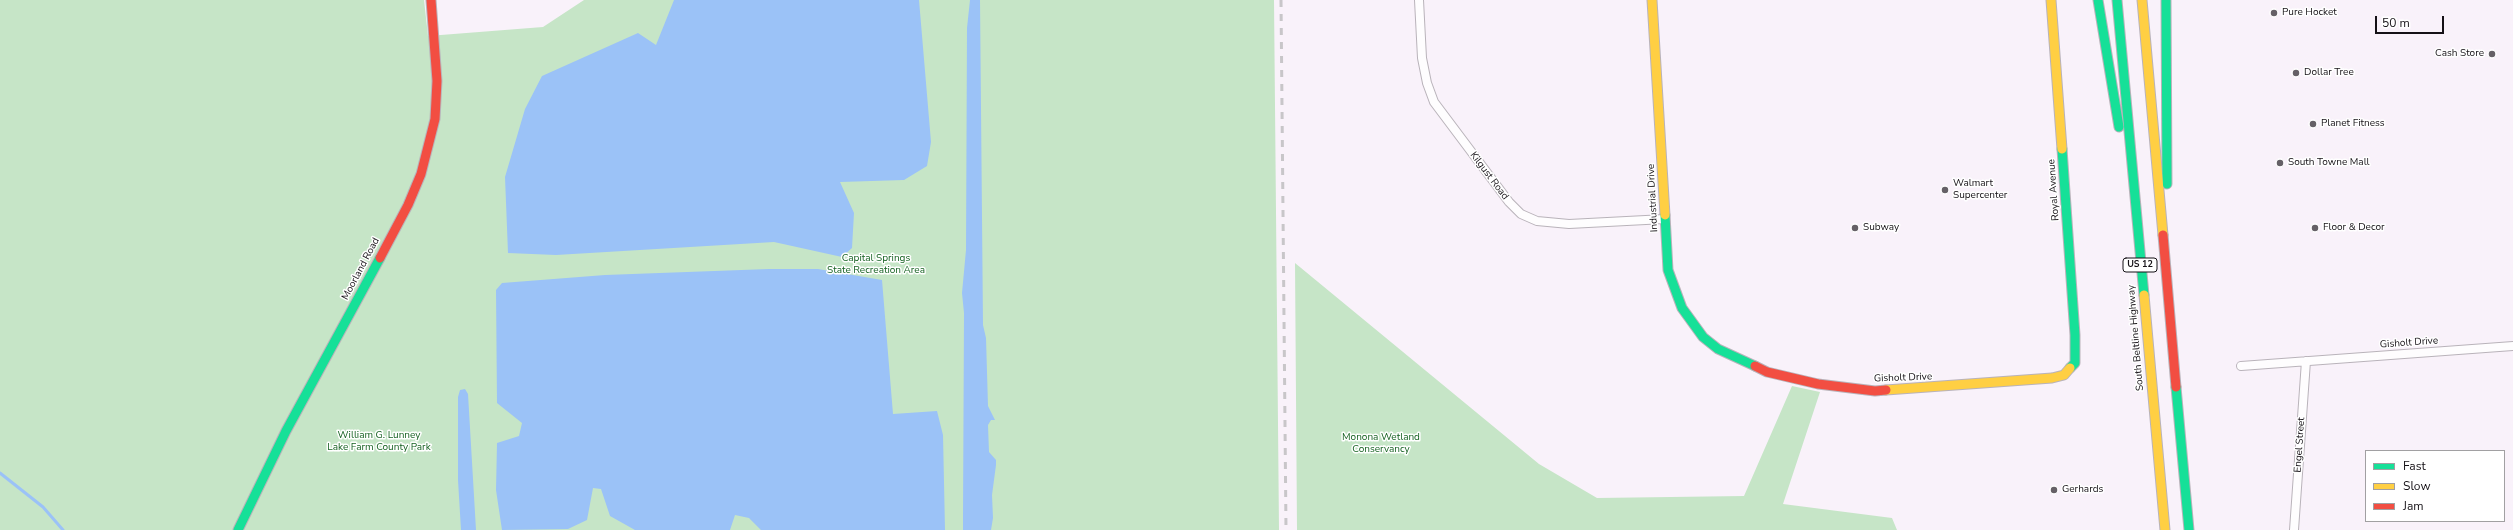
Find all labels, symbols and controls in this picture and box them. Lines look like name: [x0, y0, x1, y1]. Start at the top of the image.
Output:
place label: Pure Hocket: [2282, 7, 2337, 19]
marker: Pure Hocket: [2269, 8, 2279, 18]
scale bar: [2377, 8, 2446, 34]
text: 50 m: [2382, 15, 2410, 31]
place label: Cash Store: [2435, 48, 2484, 60]
marker: Cash Store: [2487, 49, 2497, 59]
place label: Dollar Tree: [2304, 67, 2354, 79]
marker: Dollar Tree: [2291, 68, 2301, 78]
place label: Planet Fitness: [2321, 118, 2385, 130]
marker: Planet Fitness: [2308, 119, 2318, 129]
street label: Kilgust Road: [1467, 150, 1511, 202]
place label: South Towne Mall: [2288, 157, 2370, 169]
marker: South Towne Mall: [2275, 158, 2285, 168]
street label: Royal Avenue: [2046, 159, 2062, 221]
street label: Industrial Drive: [1645, 164, 1661, 232]
place label: Walmart Supercenter: [1953, 178, 2007, 202]
marker: Walmart Supercenter: [1940, 185, 1950, 195]
place label: Subway: [1863, 222, 1899, 234]
place label: Floor & Decor: [2323, 222, 2385, 234]
marker: Subway: [1850, 223, 1860, 233]
marker: Floor & Decor: [2310, 223, 2320, 233]
street label: Moorland Road: [340, 236, 382, 302]
park label: Capital Springs State Recreation Area: [827, 253, 925, 276]
road number: US 12: [2123, 258, 2157, 272]
street label: South Beltline Highway: [2125, 284, 2147, 392]
street label: Gisholt Drive: [2380, 335, 2438, 351]
street label: Gisholt Drive: [1874, 371, 1932, 385]
street label: Engel Street: [2292, 417, 2308, 473]
park label: William G. Lunney Lake Farm County Park: [327, 430, 431, 454]
park label: Monona Wetland Conservancy: [1342, 432, 1420, 456]
legend: [2365, 450, 2505, 522]
text: Fast: [2403, 458, 2426, 474]
text: Slow: [2403, 478, 2431, 494]
place label: Gerhards: [2062, 484, 2103, 496]
marker: Gerhards: [2049, 485, 2059, 495]
text: Jam: [2403, 498, 2424, 514]

